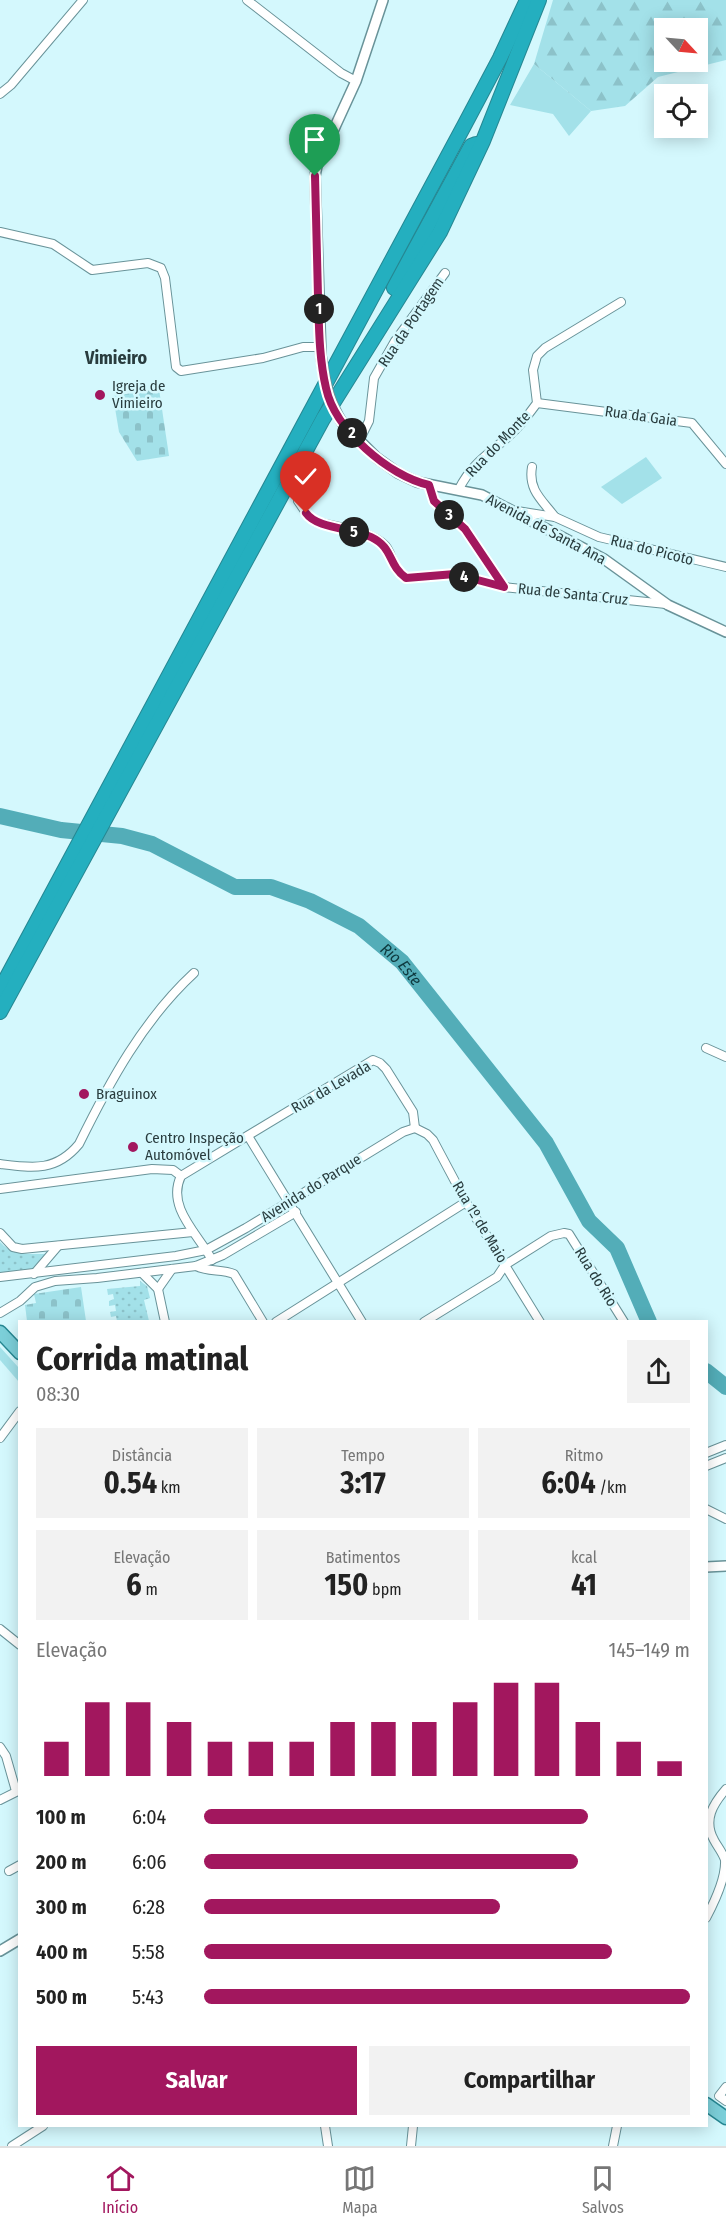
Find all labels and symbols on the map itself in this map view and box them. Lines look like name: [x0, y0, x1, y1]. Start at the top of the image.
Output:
north arrow: [654, 18, 708, 72]
pin: [289, 114, 340, 176]
street label: Rua da Portagem: [374, 274, 448, 370]
pin: 1: [304, 294, 334, 324]
district label: Vimieiro: [84, 347, 147, 369]
place label: Igreja de Vimieiro: [112, 377, 165, 412]
marker: Igreja de Vimieiro: [93, 388, 107, 402]
street label: Rua da Gaia: [604, 402, 678, 430]
street label: Rua do Monte: [462, 407, 534, 481]
pin: 2: [337, 418, 367, 448]
pin: [280, 451, 331, 513]
street label: Avenida de Santa Ana: [483, 490, 609, 568]
pin: 3: [434, 500, 464, 530]
pin: 5: [339, 517, 369, 547]
street label: Rua do Picoto: [609, 531, 695, 569]
pin: 4: [449, 562, 479, 592]
street label: Rua de Santa Cruz: [517, 579, 629, 609]
water label: Rio Este: [377, 939, 426, 989]
street label: Rua da Levada: [288, 1057, 374, 1117]
place label: Braguinox: [96, 1085, 157, 1103]
marker: Braguinox: [77, 1087, 91, 1101]
place label: Centro Inspeção Automóvel: [145, 1129, 244, 1164]
marker: Centro Inspeção Automóvel: [126, 1140, 140, 1154]
street label: Avenida do Parque: [258, 1150, 364, 1226]
street label: Rua 1º de Maio: [449, 1178, 511, 1266]
street label: Rua do Rio: [571, 1244, 621, 1310]

